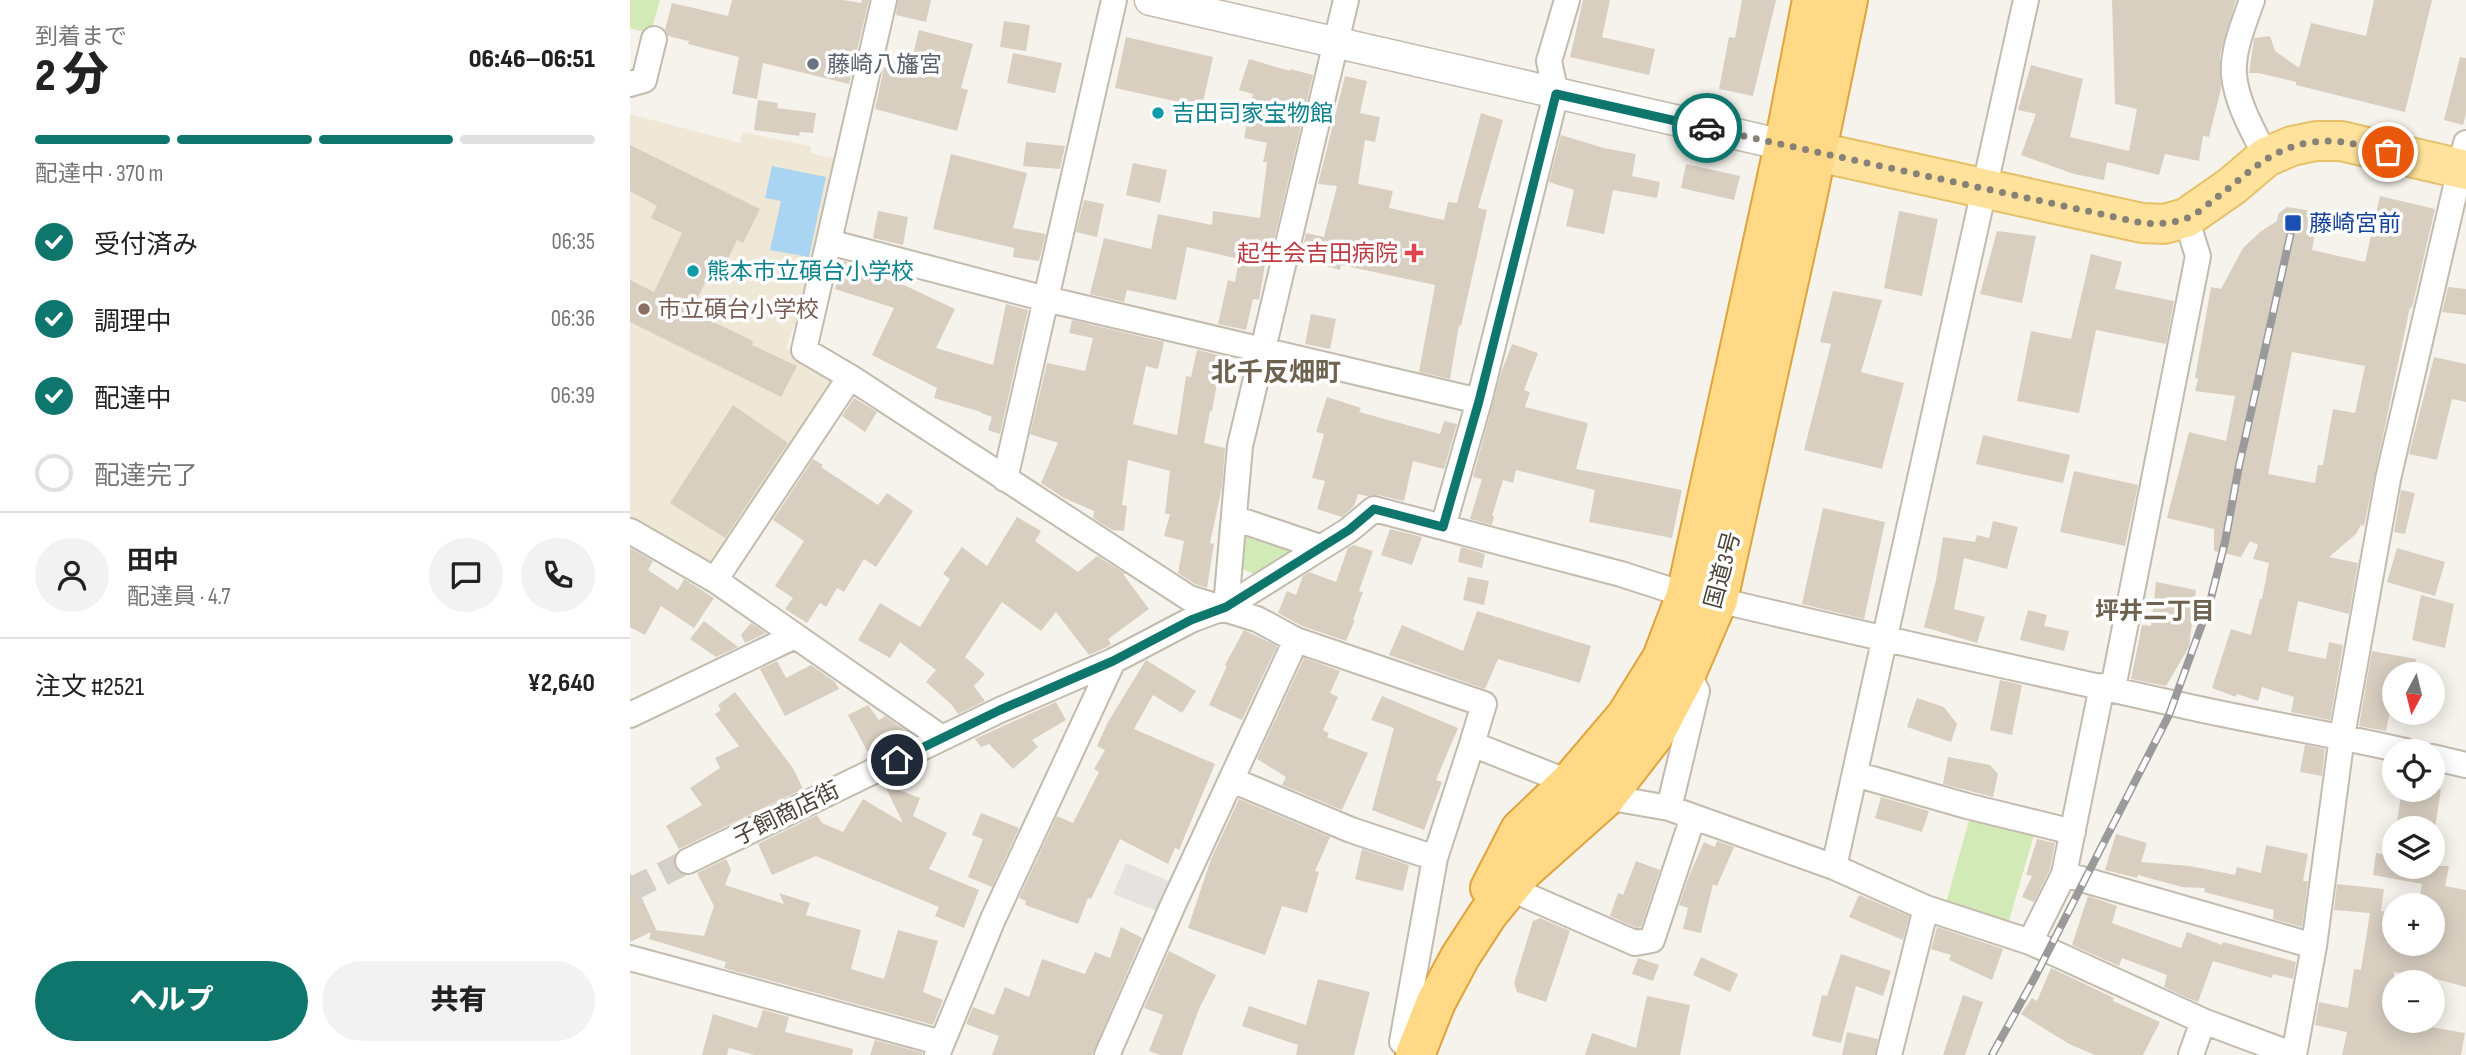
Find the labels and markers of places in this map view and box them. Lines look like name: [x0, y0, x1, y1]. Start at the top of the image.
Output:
place label: 藤崎八旛宮: [827, 51, 942, 79]
marker: 藤崎八旛宮: [805, 56, 821, 72]
place label: 吉田司家宝物館: [1172, 100, 1333, 128]
marker: 吉田司家宝物館: [1150, 105, 1166, 121]
pin: [2358, 122, 2418, 182]
place label: 藤崎宮前: [2309, 210, 2401, 238]
marker: 藤崎宮前: [2283, 213, 2303, 233]
place label: 起生会吉田病院: [1237, 240, 1398, 268]
marker: 起生会吉田病院: [1404, 243, 1424, 263]
place label: 熊本市立碩台小学校: [707, 258, 914, 286]
marker: 熊本市立碩台小学校: [685, 263, 701, 279]
place label: 市立碩台小学校: [658, 296, 819, 324]
marker: 市立碩台小学校: [636, 301, 652, 317]
pin: [867, 730, 927, 790]

